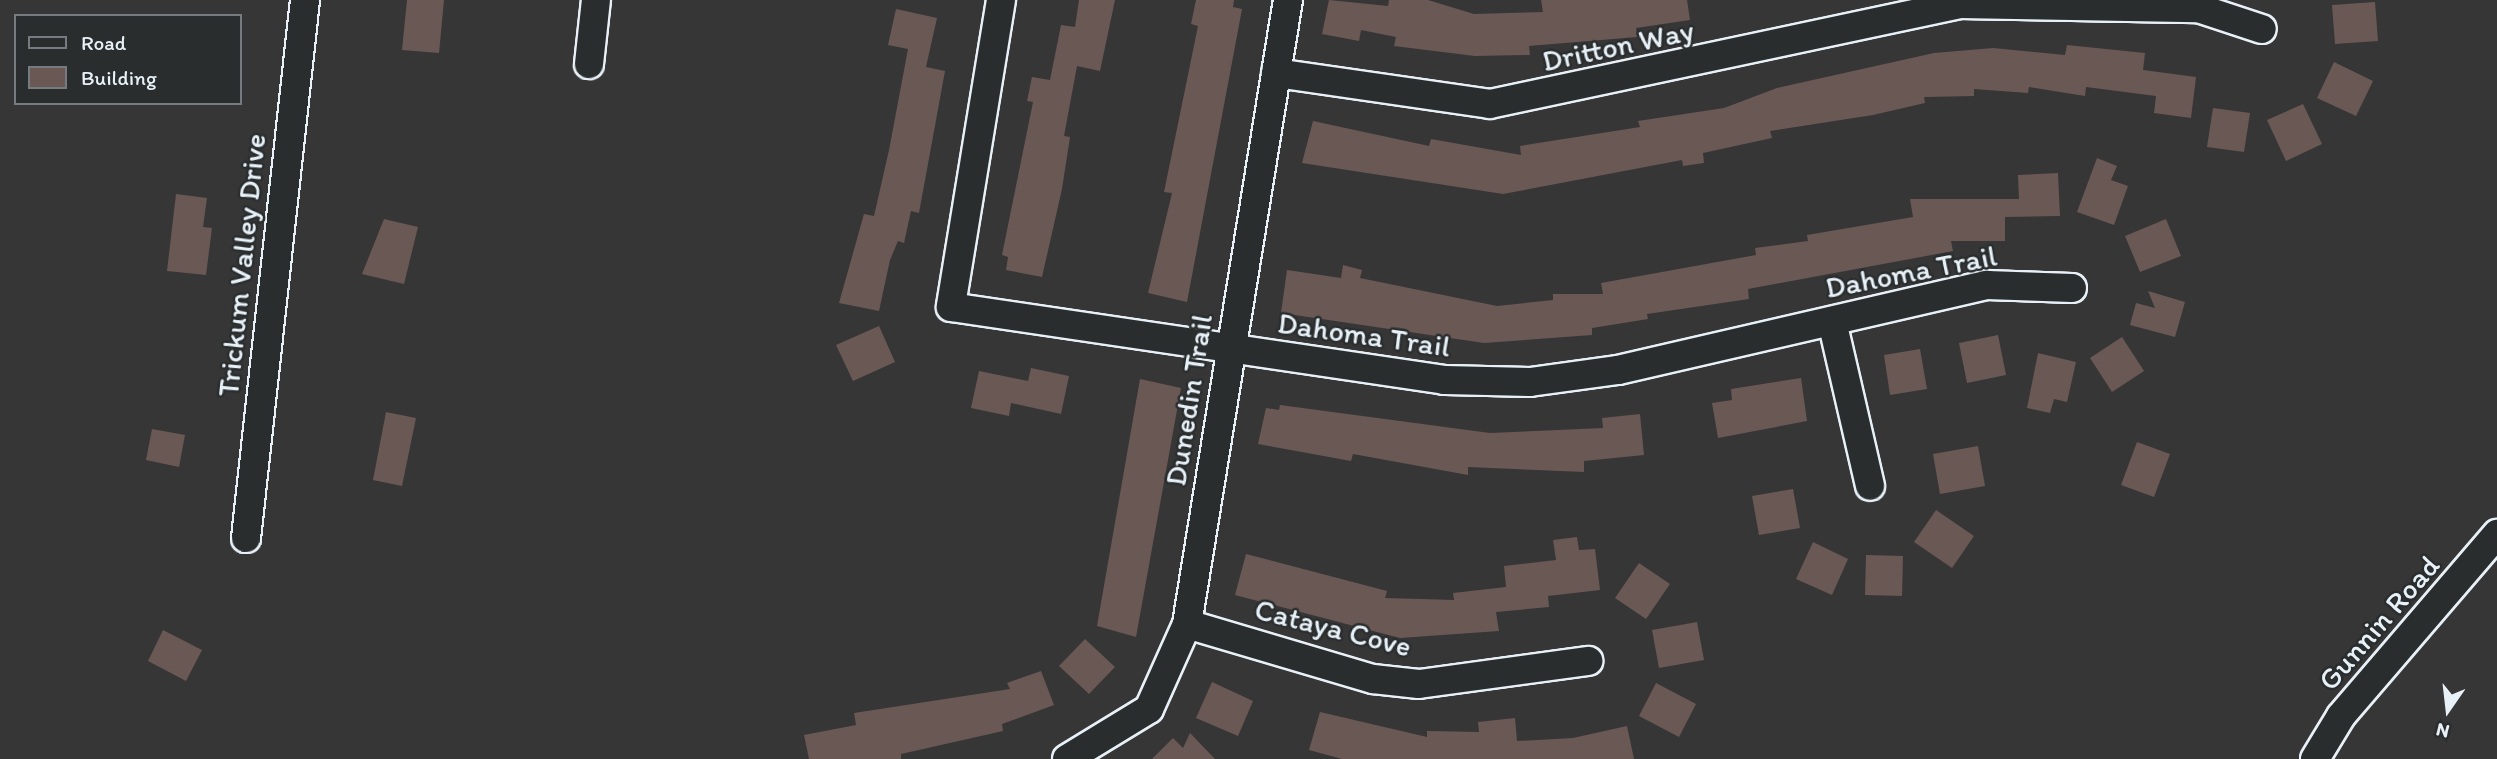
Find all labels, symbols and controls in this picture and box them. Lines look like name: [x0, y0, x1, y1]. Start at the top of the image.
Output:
street label: Dritton Way: [1540, 13, 1696, 79]
legend: [14, 14, 242, 105]
text: Road: [81, 30, 126, 55]
text: Building: [81, 65, 157, 90]
street label: Trickum Valley Drive: [210, 132, 274, 398]
street label: Dahoma Trail: [1823, 238, 1999, 306]
street label: Dahoma Trail: [1276, 305, 1452, 365]
street label: Dunedin Trail: [1158, 312, 1220, 488]
street label: Gunnin Road: [2311, 548, 2447, 698]
street label: Cataya Cove: [1251, 591, 1415, 665]
north arrow: [2413, 675, 2483, 745]
text: N: [2434, 718, 2452, 744]

